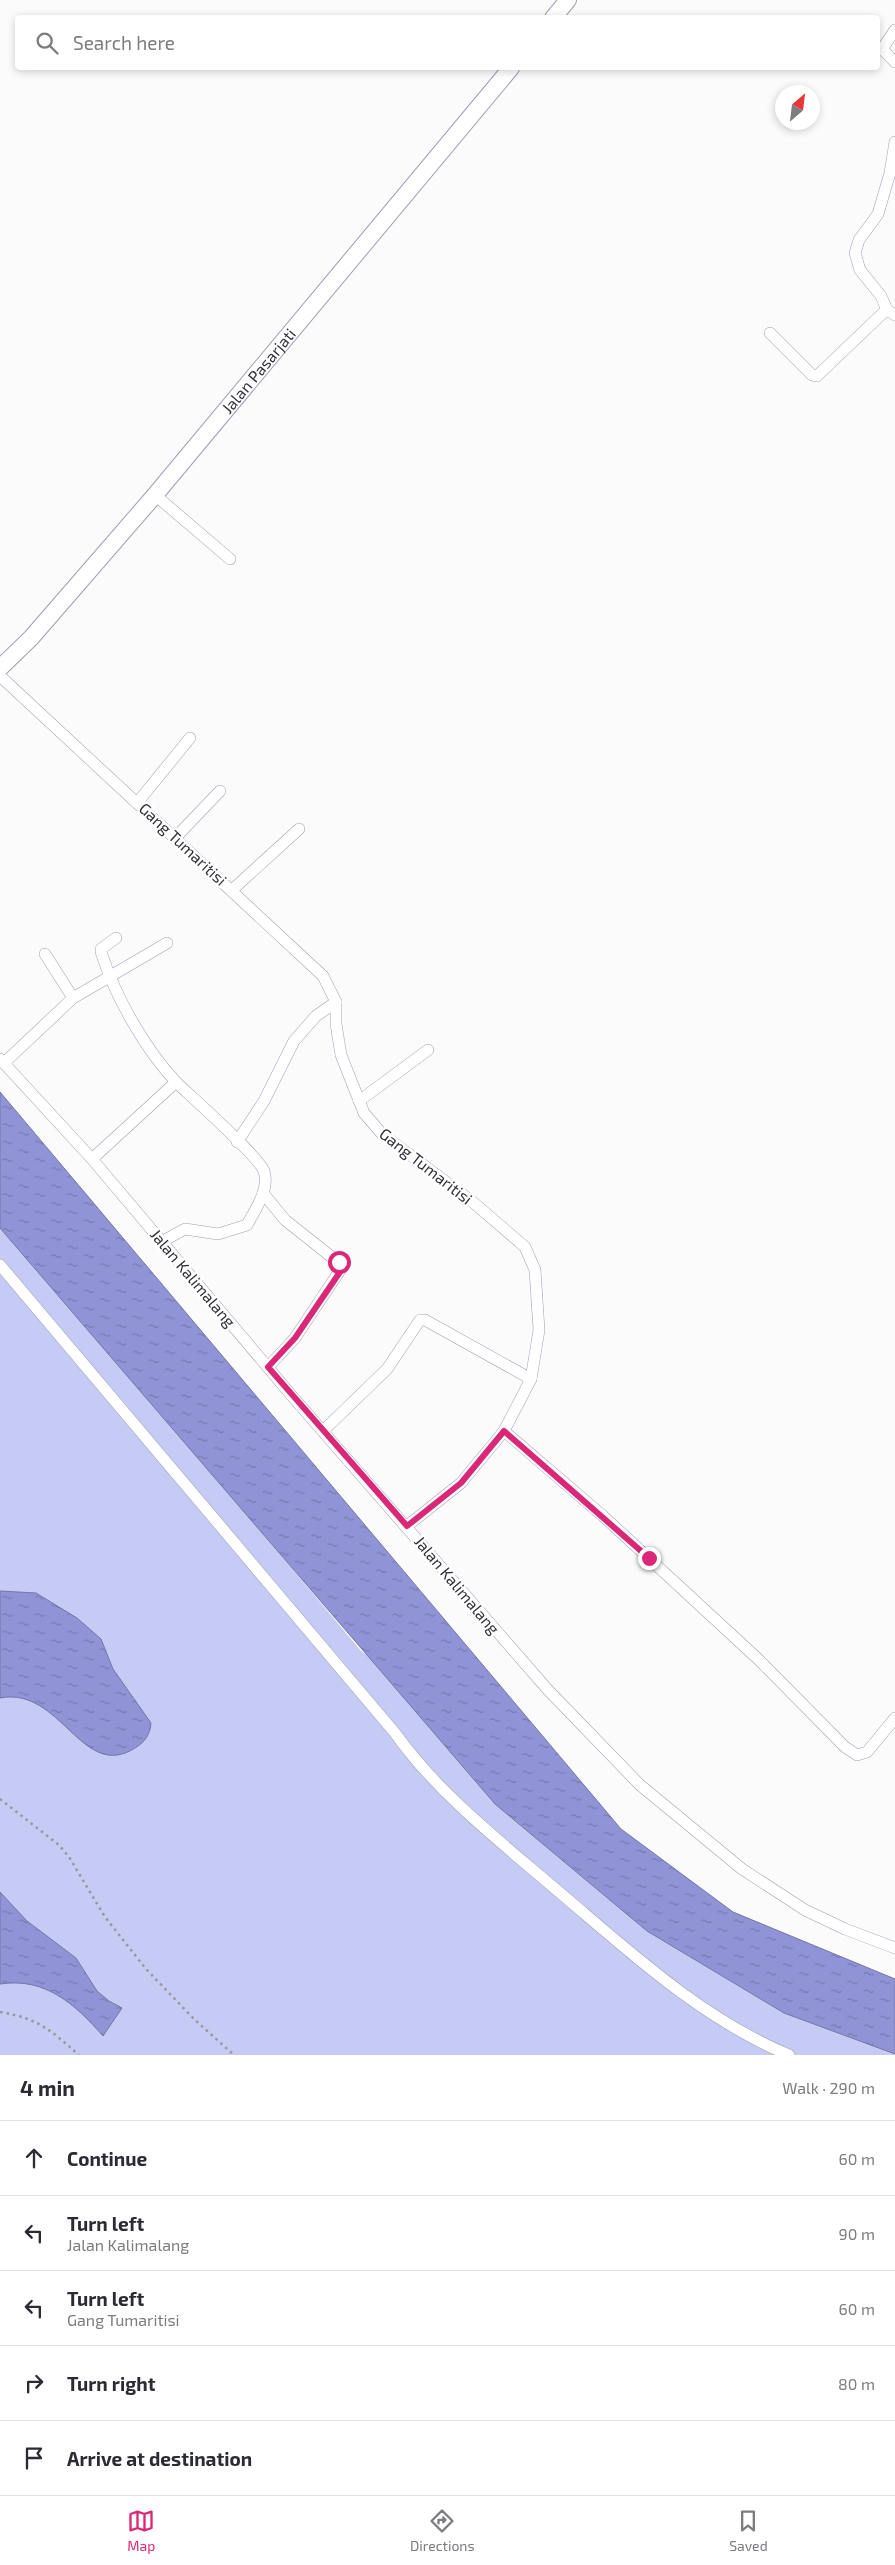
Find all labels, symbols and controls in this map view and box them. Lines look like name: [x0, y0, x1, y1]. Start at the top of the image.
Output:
search box: [15, 15, 880, 70]
icon: search: [33, 29, 61, 57]
text: Search here: [73, 31, 175, 54]
north arrow: [775, 85, 820, 130]
street label: Jalan Pasarjati: [217, 324, 299, 417]
street label: Gang Tumaritisi: [136, 798, 231, 889]
street label: Gang Tumaritisi: [376, 1123, 477, 1208]
street label: Jalan Kalimalang: [147, 1225, 240, 1331]
route start: [328, 1251, 351, 1274]
street label: Jalan Kalimalang: [411, 1532, 504, 1638]
route end: [638, 1547, 661, 1570]
text: 4 min: [20, 2075, 75, 2100]
text: Walk · 290 m: [782, 2078, 875, 2097]
icon: ahead: [20, 2144, 48, 2172]
text: Continue: [67, 2147, 147, 2170]
text: 60 m: [839, 2149, 875, 2168]
text: Turn left: [67, 2212, 144, 2235]
icon: left: [20, 2219, 48, 2247]
text: 90 m: [839, 2224, 875, 2243]
text: Jalan Kalimalang: [67, 2235, 189, 2254]
text: Turn left: [67, 2287, 144, 2310]
icon: left: [20, 2294, 48, 2322]
text: 60 m: [839, 2299, 875, 2318]
text: Gang Tumaritisi: [67, 2310, 180, 2329]
icon: right: [20, 2369, 48, 2397]
text: Turn right: [67, 2372, 155, 2395]
text: 80 m: [838, 2374, 875, 2393]
icon: arrive: [20, 2444, 48, 2472]
text: Arrive at destination: [67, 2447, 252, 2470]
tab: Map: [127, 2507, 155, 2554]
tab: Directions: [410, 2507, 475, 2554]
tab: Saved: [729, 2507, 768, 2554]

